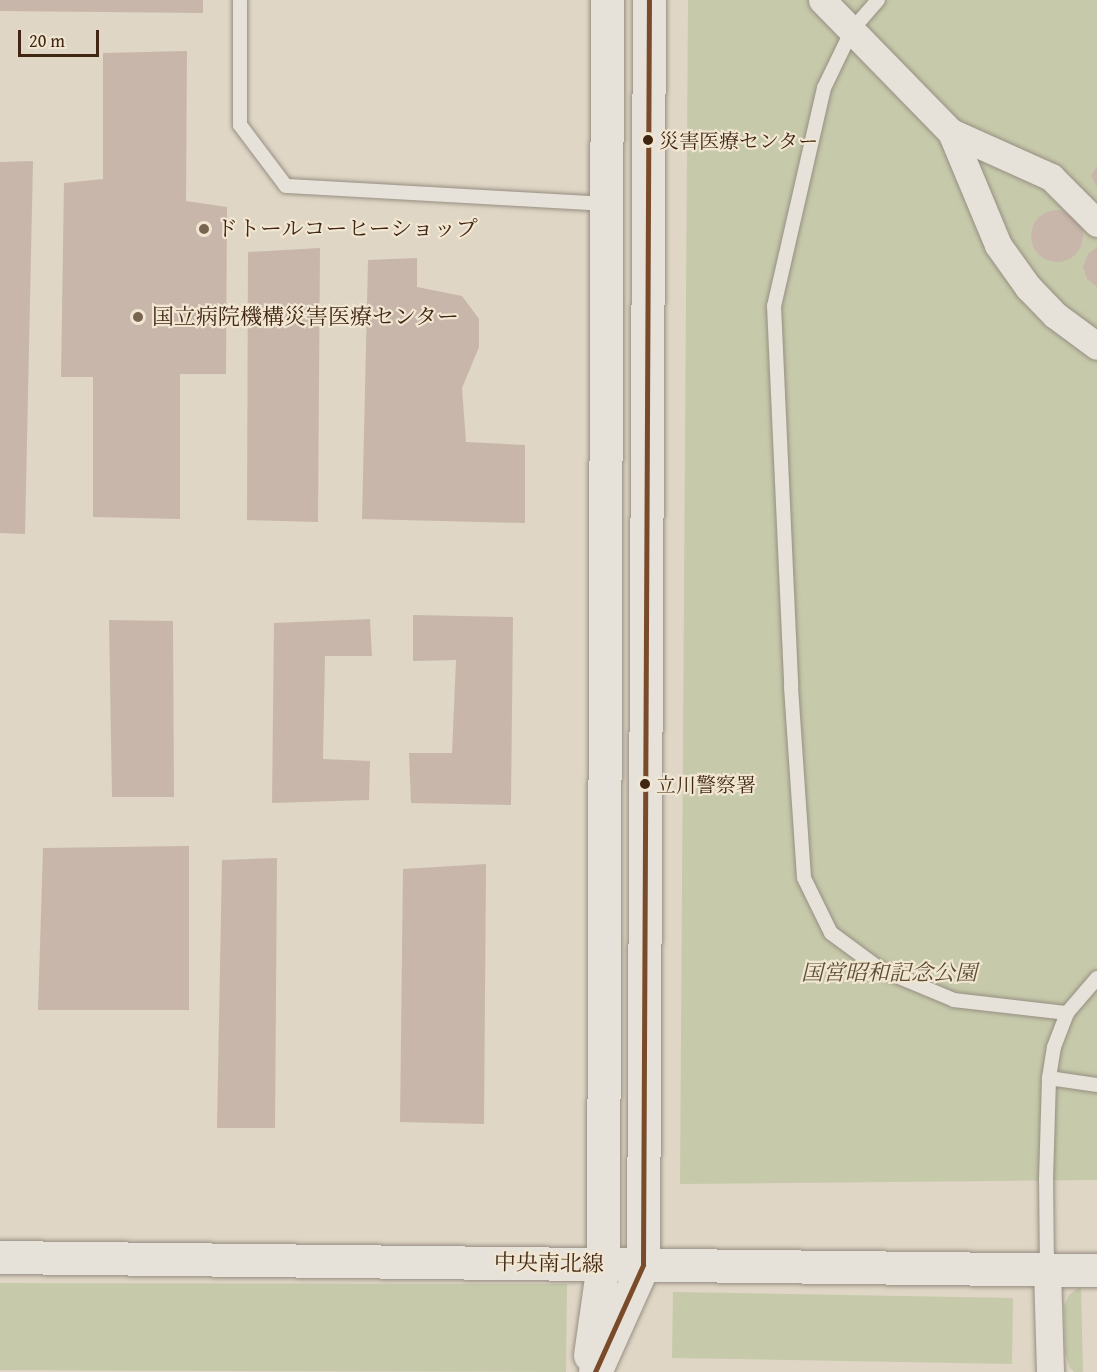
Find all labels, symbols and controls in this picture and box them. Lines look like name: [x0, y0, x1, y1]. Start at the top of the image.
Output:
scale bar: [21, 18, 102, 56]
text: 20 m: [29, 27, 65, 54]
place label: 災害医療センター: [659, 128, 819, 152]
marker: 災害医療センター: [642, 134, 654, 146]
place label: ドトールコーヒーショップ: [216, 216, 479, 242]
marker: ドトールコーヒーショップ: [197, 222, 211, 236]
place label: 国立病院機構災害医療センター: [152, 304, 460, 330]
marker: 国立病院機構災害医療センター: [129, 308, 147, 326]
place label: 立川警察署: [656, 772, 756, 796]
marker: 立川警察署: [639, 778, 651, 790]
park label: 国営昭和記念公園: [801, 960, 977, 986]
street label: 中央南北線: [494, 1249, 604, 1277]

